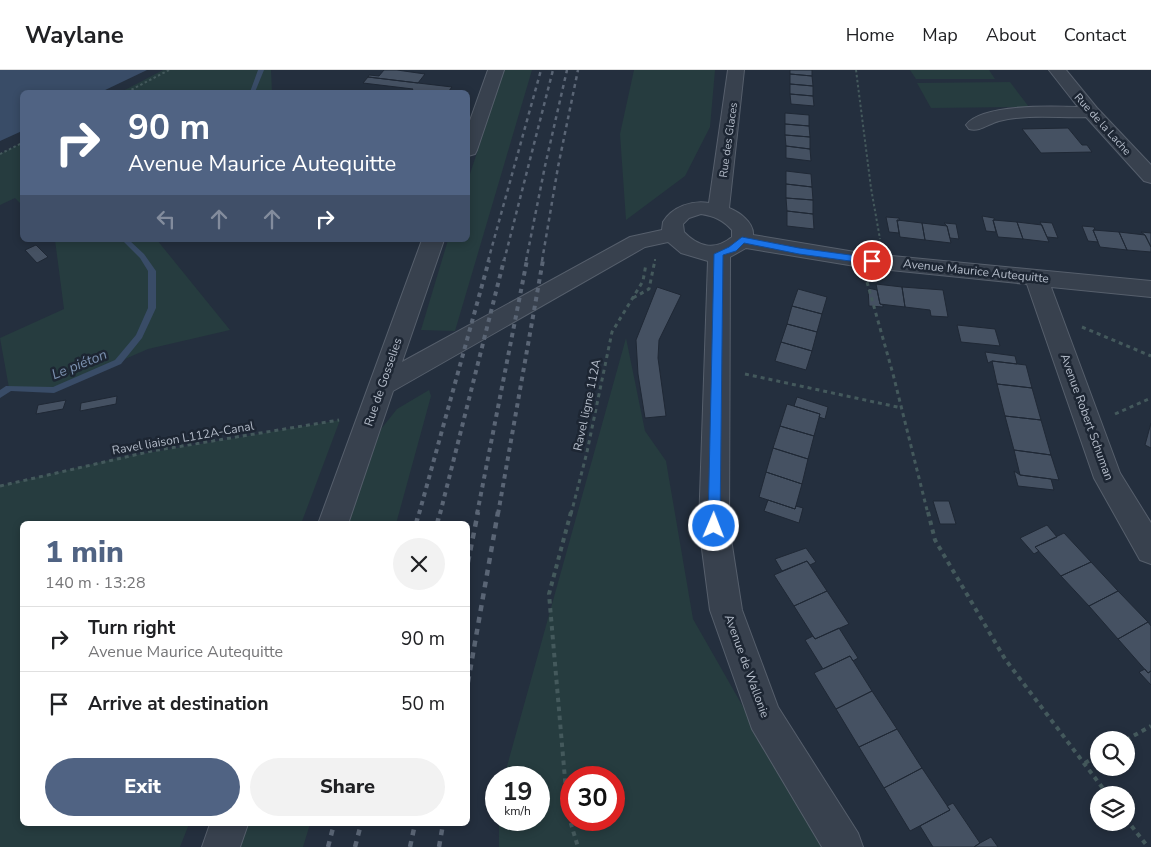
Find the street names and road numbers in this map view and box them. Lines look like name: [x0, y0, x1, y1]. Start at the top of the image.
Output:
street label: Rue de la Lache: [1071, 90, 1134, 159]
street label: Rue des Glaces: [716, 101, 741, 179]
street label: Avenue Maurice Autequitte: [902, 255, 1050, 287]
street label: Rue de Gosselies: [360, 335, 406, 428]
street label: Avenue Robert Schuman: [1057, 351, 1117, 483]
street label: Ravel ligne 112A: [569, 357, 605, 452]
street label: Ravel liaison L112A-Canal: [111, 418, 256, 458]
street label: Avenue de Wallonie: [721, 612, 773, 720]

